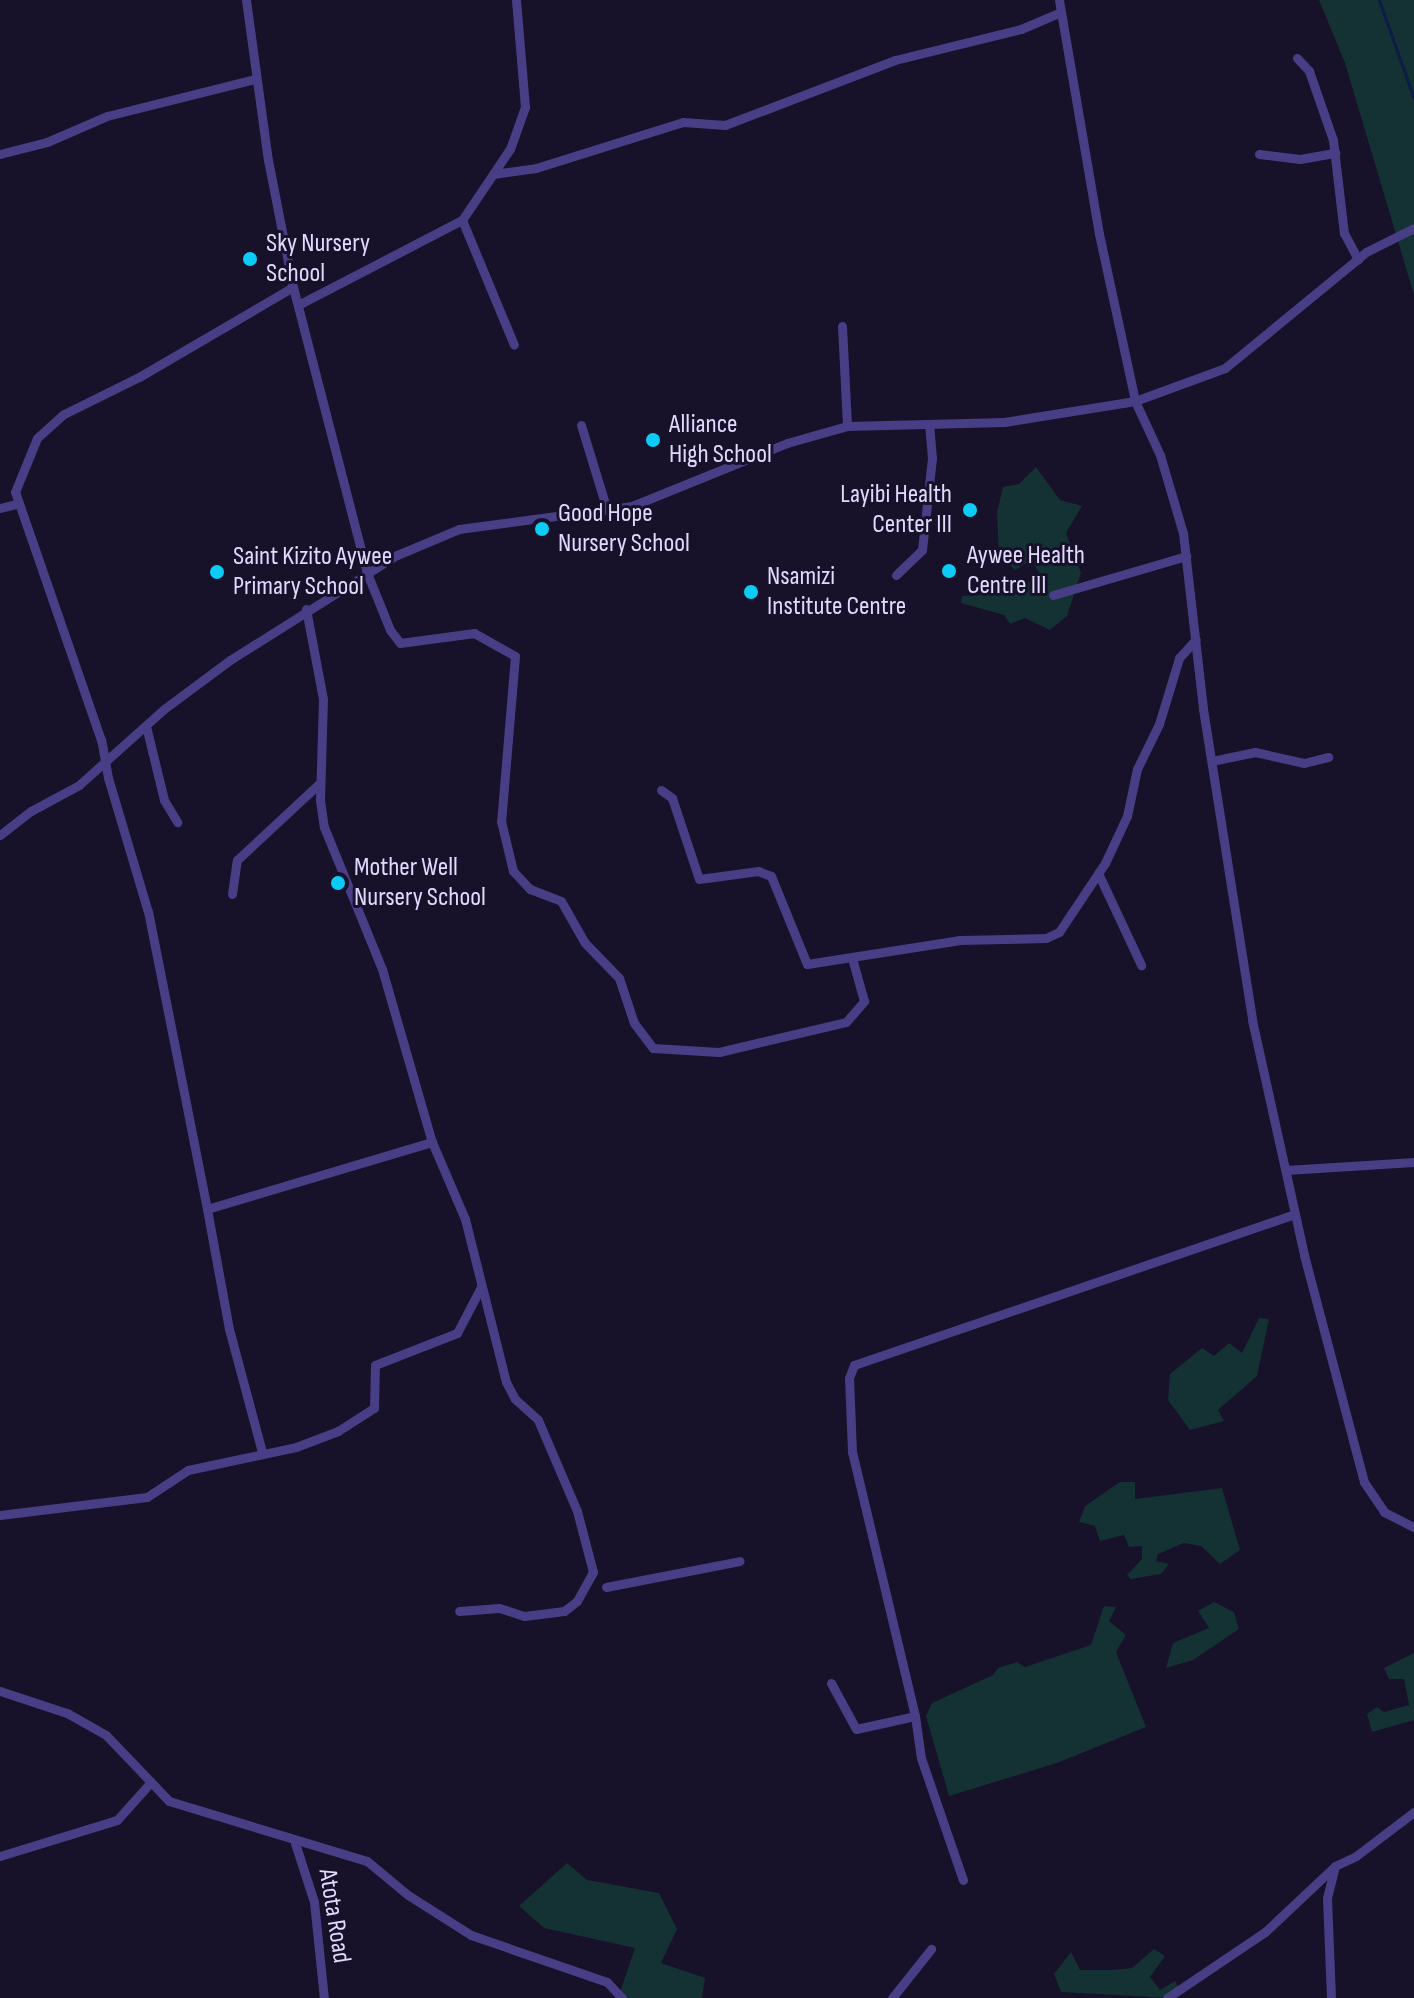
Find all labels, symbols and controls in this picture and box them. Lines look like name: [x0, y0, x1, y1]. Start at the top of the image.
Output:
place label: Sky Nursery School: [266, 228, 370, 290]
marker: Sky Nursery School: [241, 250, 259, 268]
place label: Alliance High School: [669, 409, 772, 470]
marker: Alliance High School: [644, 431, 662, 449]
place label: Layibi Health Center III: [840, 479, 952, 540]
place label: Good Hope Nursery School: [558, 498, 690, 560]
marker: Layibi Health Center III: [959, 499, 981, 521]
marker: Good Hope Nursery School: [533, 520, 551, 538]
place label: Aywee Health Centre III: [967, 540, 1085, 602]
place label: Saint Kizito Aywee Primary School: [233, 541, 392, 602]
marker: Aywee Health Centre III: [938, 560, 960, 582]
place label: Nsamizi Institute Centre: [767, 561, 906, 622]
marker: Saint Kizito Aywee Primary School: [208, 563, 226, 581]
marker: Nsamizi Institute Centre: [742, 583, 760, 601]
place label: Mother Well Nursery School: [354, 852, 486, 914]
marker: Mother Well Nursery School: [329, 874, 347, 892]
street label: Atota Road: [311, 1867, 357, 1965]

